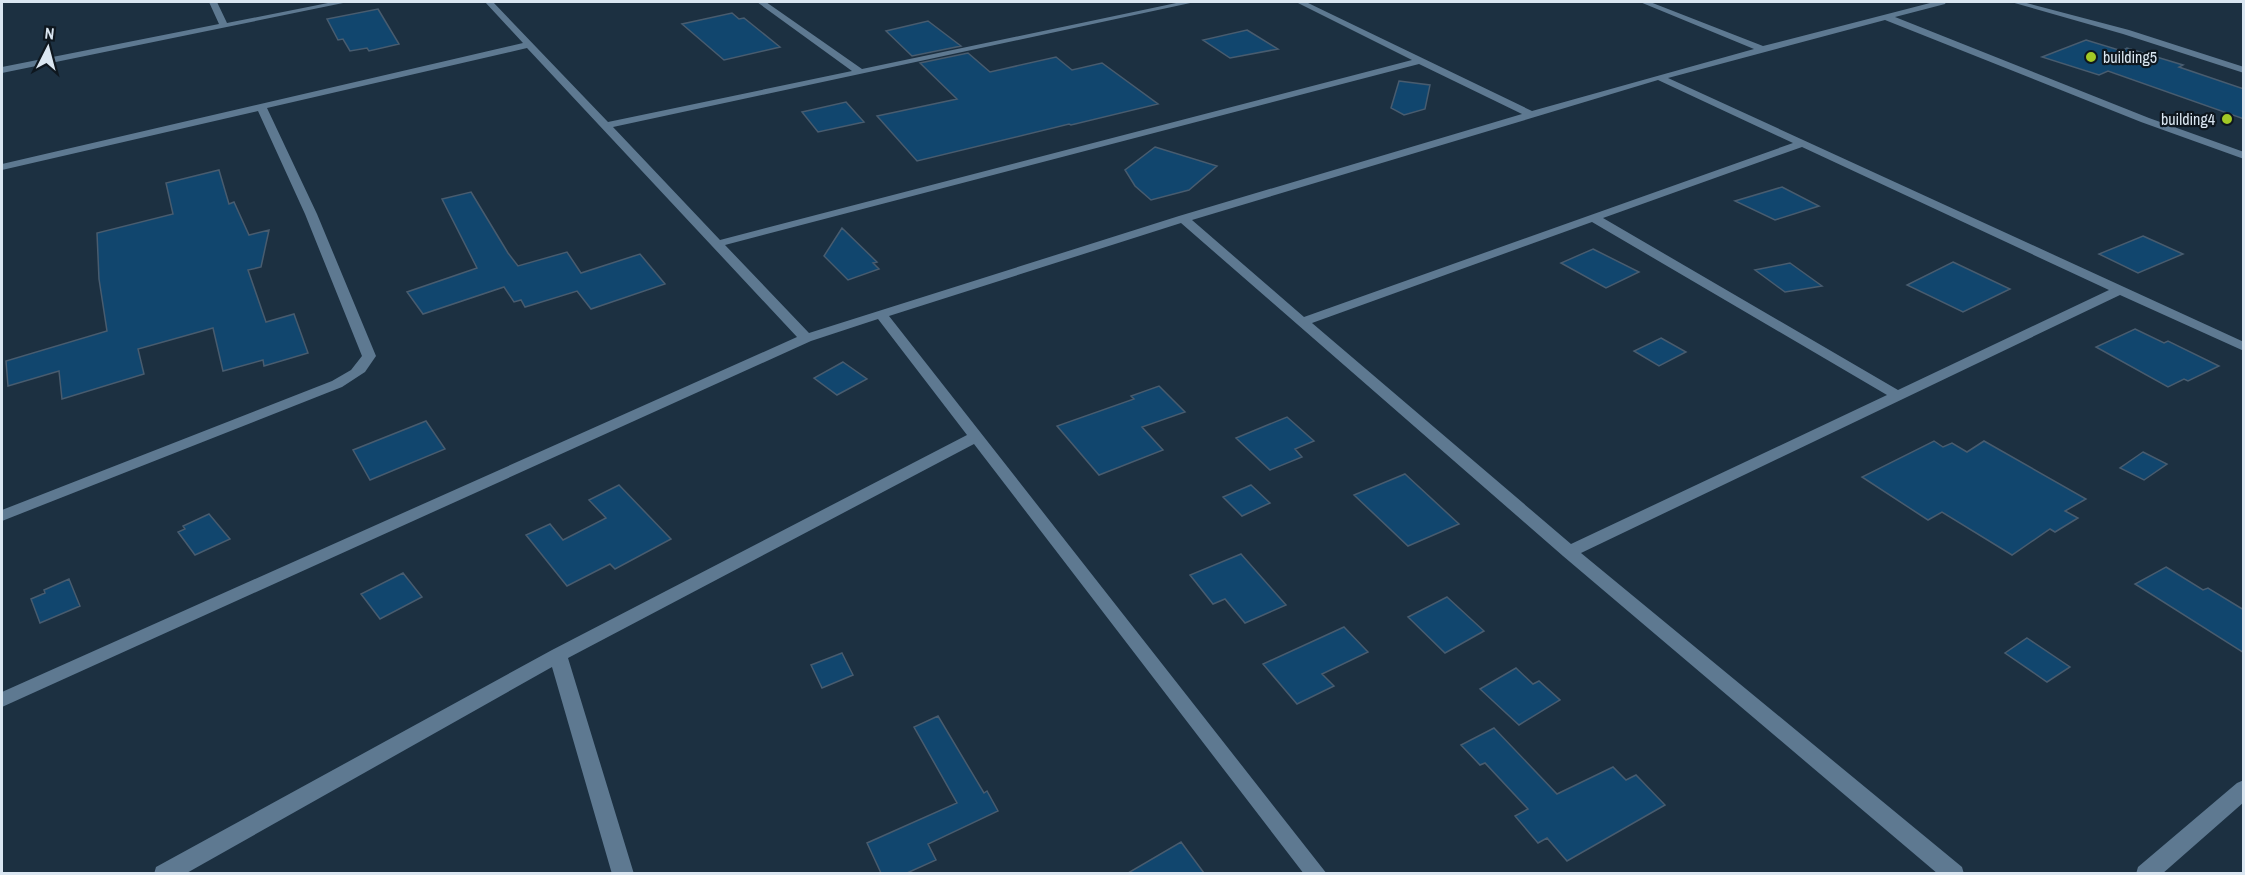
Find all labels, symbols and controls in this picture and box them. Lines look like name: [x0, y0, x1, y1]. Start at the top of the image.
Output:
north arrow: [18, 18, 78, 78]
text: N: [44, 22, 55, 45]
place label: building5: [2103, 46, 2157, 68]
marker: building5: [2084, 50, 2098, 64]
place label: building4: [2161, 108, 2215, 130]
marker: building4: [2220, 112, 2234, 126]

